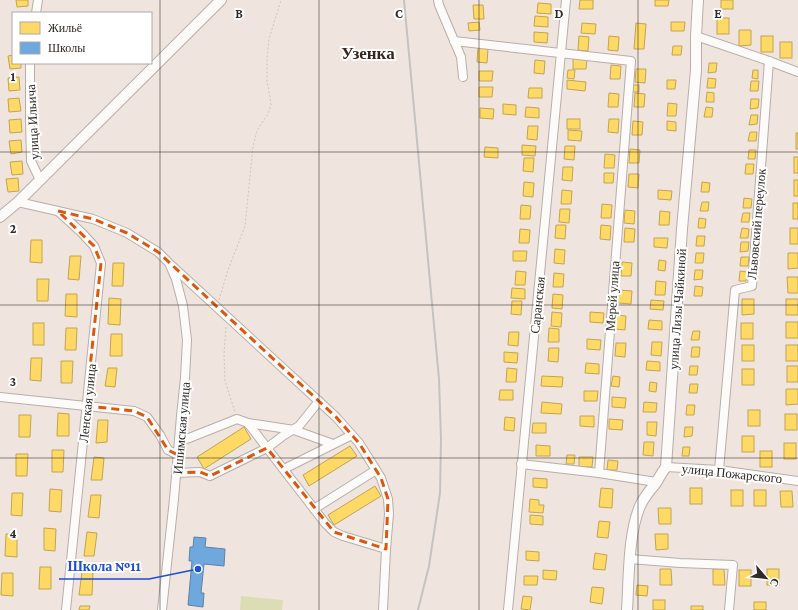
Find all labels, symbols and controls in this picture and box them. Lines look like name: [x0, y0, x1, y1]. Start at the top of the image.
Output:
text: B: [235, 6, 243, 21]
text: C: [395, 6, 403, 21]
text: D: [555, 6, 564, 21]
text: E: [714, 6, 722, 21]
legend: [12, 12, 152, 64]
text: Жильё: [48, 21, 82, 35]
text: Школы: [48, 41, 85, 55]
district label: Узенка: [341, 44, 395, 63]
text: 1: [11, 69, 16, 84]
street label: улица Ильича: [23, 84, 42, 160]
street label: Львовский переулок: [744, 167, 769, 280]
text: 2: [10, 221, 17, 236]
street label: улица Лизы Чайкиной: [666, 248, 689, 370]
street label: Мерей улица: [603, 260, 622, 332]
street label: Саранская: [527, 276, 548, 334]
street label: Ленская улица: [76, 362, 99, 443]
text: 3: [10, 374, 16, 389]
street label: Ишимская улица: [170, 381, 193, 475]
street label: улица Пожарского: [681, 461, 783, 486]
text: 4: [9, 526, 17, 541]
callout: Школа №11: [59, 553, 149, 579]
text: Школа №11: [67, 558, 141, 574]
north arrow: [746, 558, 786, 598]
text: С: [768, 576, 782, 589]

